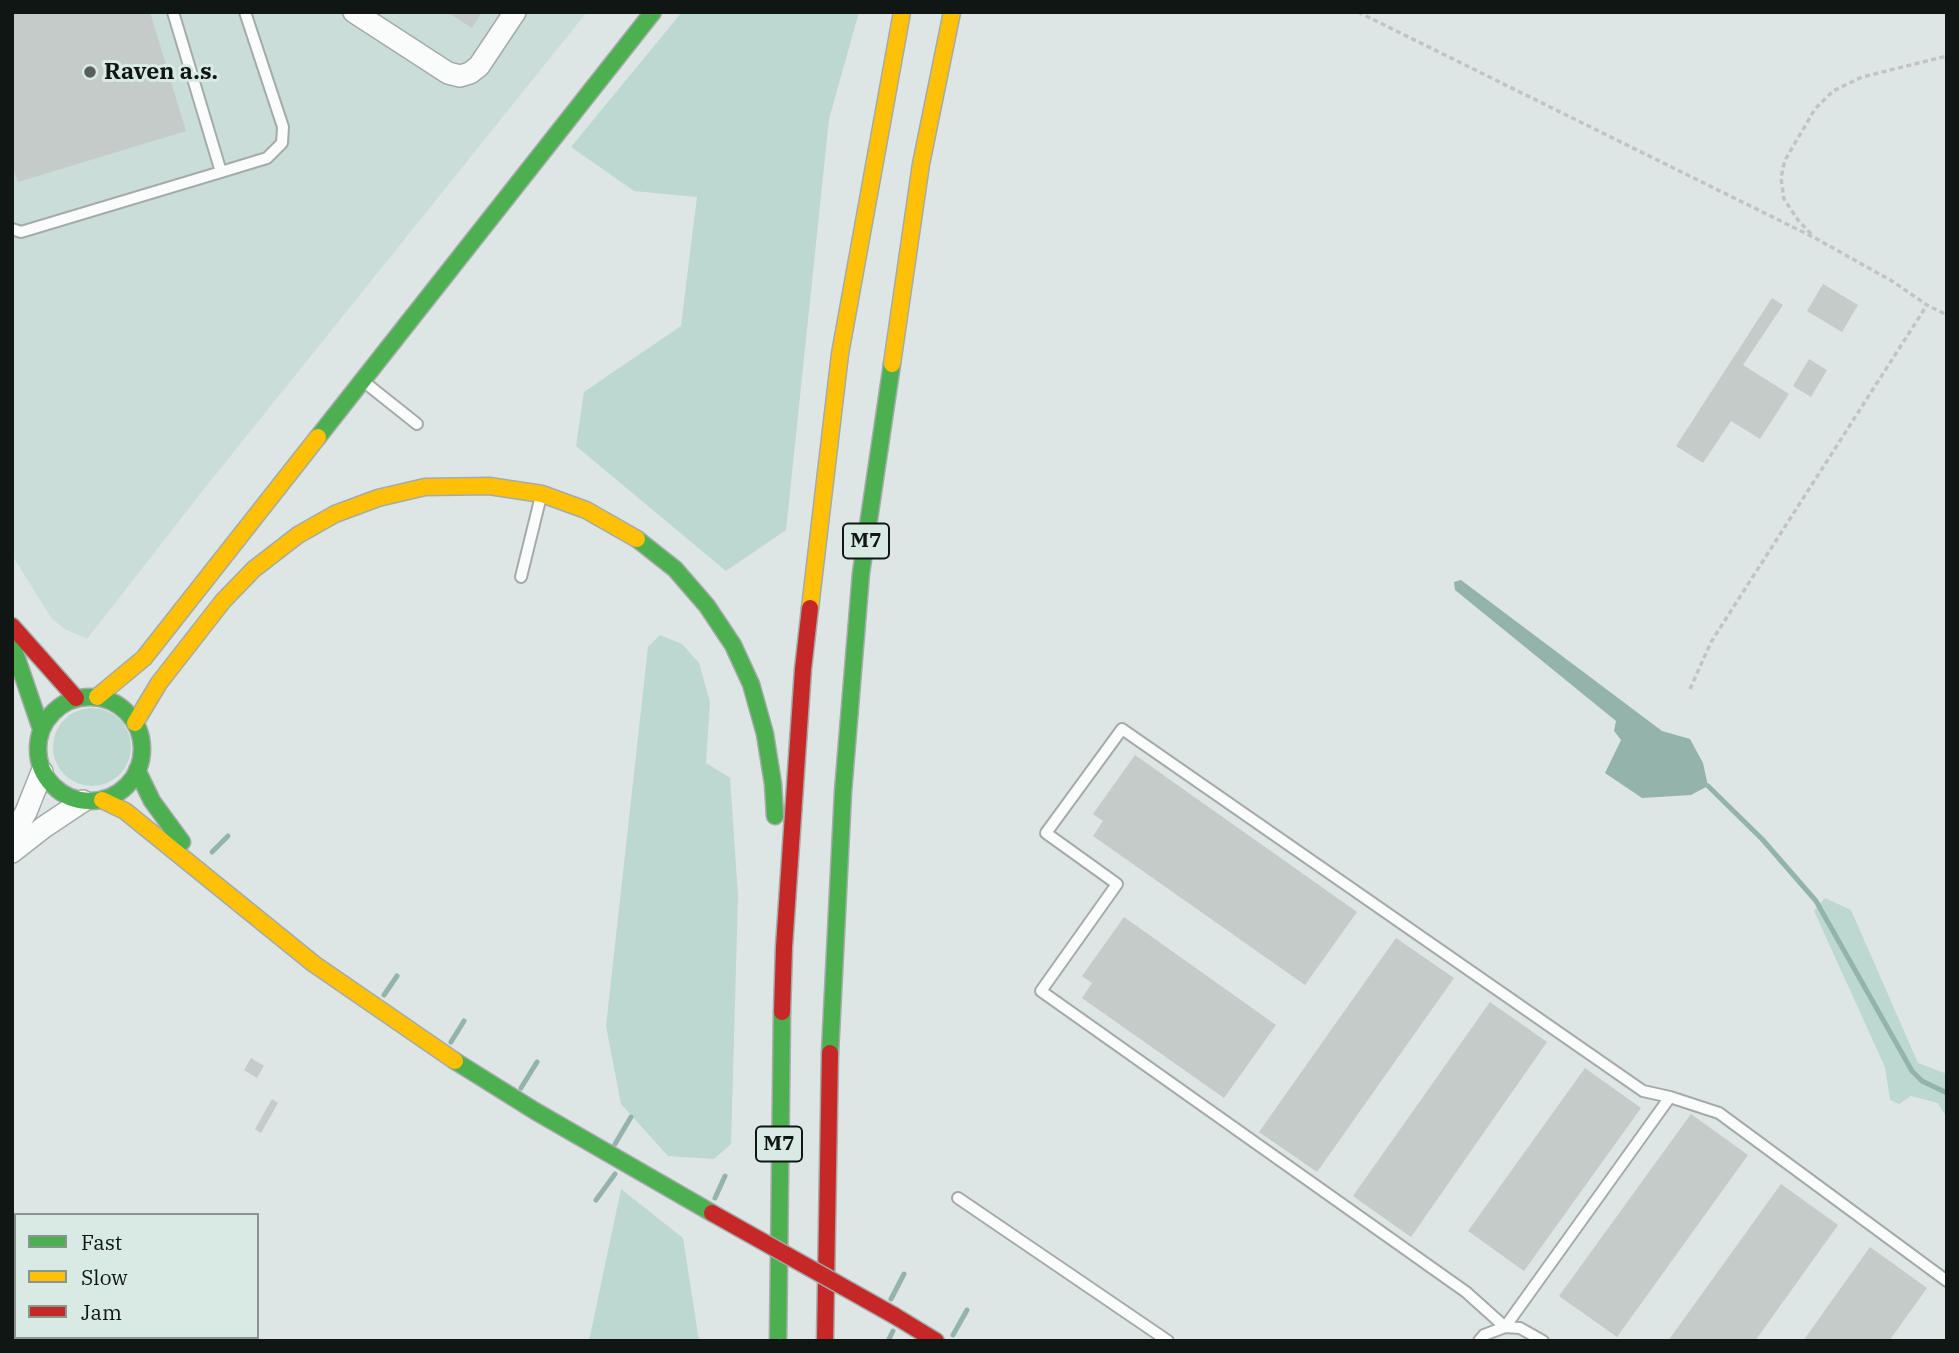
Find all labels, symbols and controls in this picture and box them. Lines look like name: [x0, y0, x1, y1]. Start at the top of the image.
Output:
place label: Raven a.s.: [104, 58, 218, 86]
marker: Raven a.s.: [82, 64, 98, 80]
road number: M7: [843, 524, 889, 558]
road number: M7: [756, 1126, 802, 1162]
legend: [14, 1213, 259, 1339]
text: Fast: [81, 1228, 122, 1256]
text: Slow: [81, 1263, 128, 1291]
text: Jam: [81, 1298, 122, 1326]

